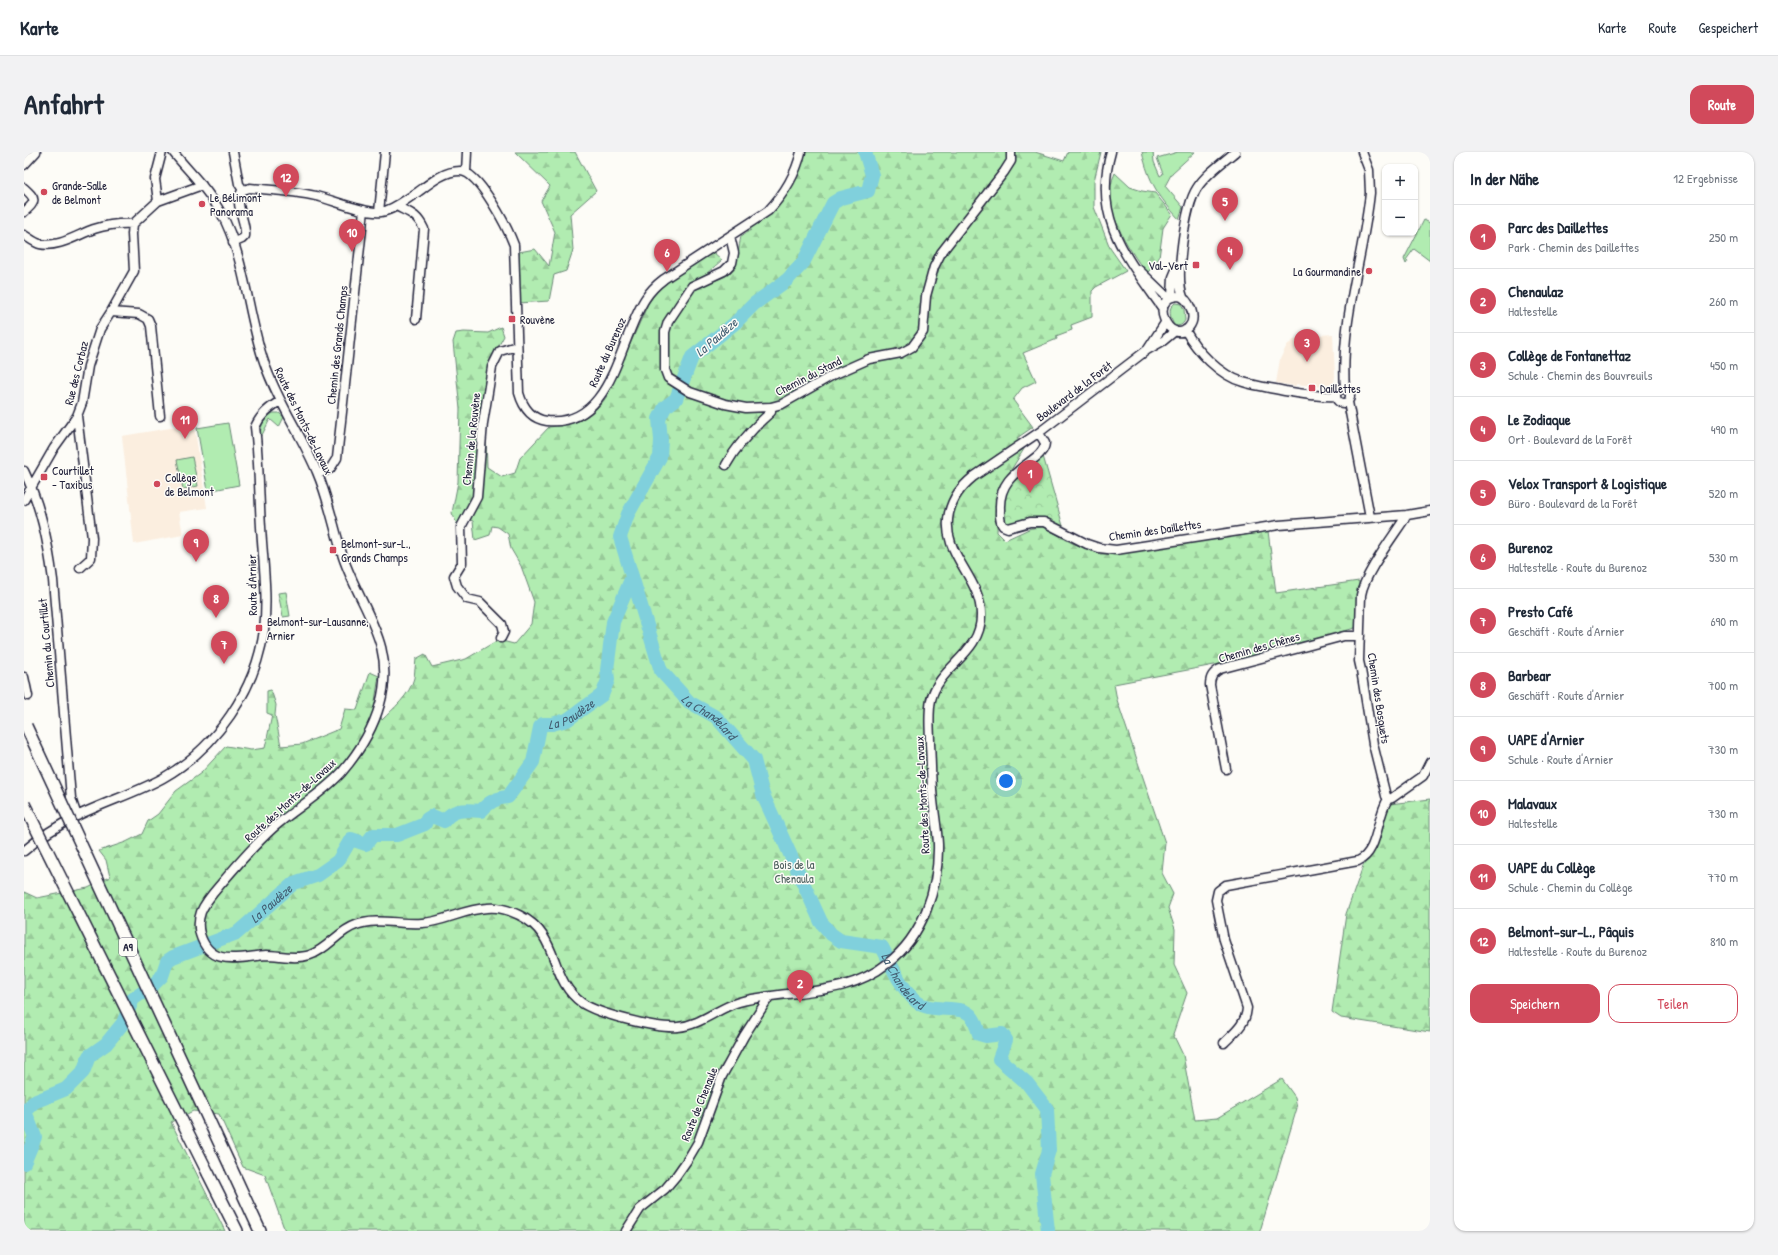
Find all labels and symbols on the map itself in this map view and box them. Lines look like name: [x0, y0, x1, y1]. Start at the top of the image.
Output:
pin: 12: [273, 164, 299, 197]
place label: Grande-Salle de Belmont: [52, 177, 107, 208]
marker: Grande-Salle de Belmont: [39, 187, 49, 197]
pin: 5: [1212, 188, 1238, 221]
place label: Le Bélimont Panorama: [210, 189, 262, 220]
marker: Le Bélimont Panorama: [197, 199, 207, 209]
pin: 10: [339, 219, 365, 252]
pin: 4: [1217, 237, 1243, 270]
pin: 6: [654, 239, 680, 272]
place label: Val-Vert: [1148, 257, 1189, 274]
marker: Val-Vert: [1191, 260, 1201, 270]
place label: La Gourmandine: [1293, 263, 1361, 280]
marker: La Gourmandine: [1364, 266, 1374, 276]
street label: Chemin des Grands Champs: [322, 285, 352, 405]
place label: Rouvène: [520, 311, 555, 328]
water label: La Paudèze: [691, 313, 742, 360]
marker: Rouvène: [507, 314, 517, 324]
street label: Route du Burenoz: [584, 314, 630, 390]
pin: 3: [1294, 329, 1320, 362]
street label: Rue des Corbaz: [60, 339, 92, 407]
street label: Chemin du Stand: [772, 352, 844, 400]
street label: Boulevard de la Forêt: [1033, 356, 1116, 425]
street label: Route des Monts-de-Lavaux: [271, 364, 337, 478]
place label: Daillettes: [1320, 380, 1361, 397]
marker: Daillettes: [1307, 383, 1317, 393]
street label: Chemin de la Rouvène: [458, 392, 484, 486]
pin: 11: [172, 406, 198, 439]
pin: 1: [1017, 460, 1043, 493]
place label: Courtillet - Taxibus: [52, 462, 95, 493]
place label: Collège de Belmont: [165, 469, 215, 500]
marker: Courtillet - Taxibus: [39, 472, 49, 482]
marker: Collège de Belmont: [152, 479, 162, 489]
street label: Chemin des Daillettes: [1108, 515, 1203, 545]
pin: 9: [183, 529, 209, 562]
place label: Belmont-sur-L., Grands Champs: [341, 535, 411, 566]
marker: Belmont-sur-L., Grands Champs: [328, 545, 338, 555]
street label: Route d'Arnier: [243, 554, 261, 616]
pin: 8: [203, 585, 229, 618]
street label: Chemin du Courtillet: [34, 597, 58, 688]
place label: Belmont-sur-Lausanne, Arnier: [267, 613, 369, 644]
marker: Belmont-sur-Lausanne, Arnier: [254, 623, 264, 633]
street label: Chemin des Chênes: [1217, 627, 1302, 667]
pin: 7: [211, 631, 237, 664]
street label: Chemin des Bosquets: [1363, 651, 1395, 745]
water label: La Chandelard: [677, 691, 742, 745]
water label: La Paudèze: [549, 694, 599, 733]
street label: Route des Monts-de-Lavaux: [910, 736, 934, 854]
street label: Route des Monts-de-Lavaux: [241, 754, 339, 846]
your location: [996, 771, 1016, 791]
park label: Bois de la Chenaula: [773, 856, 815, 887]
water label: La Paudèze: [246, 879, 296, 927]
road number: A9: [119, 938, 137, 956]
water label: La Chandelard: [877, 950, 929, 1015]
pin: 2: [787, 970, 813, 1003]
street label: Route de Chenaule: [676, 1064, 722, 1143]

